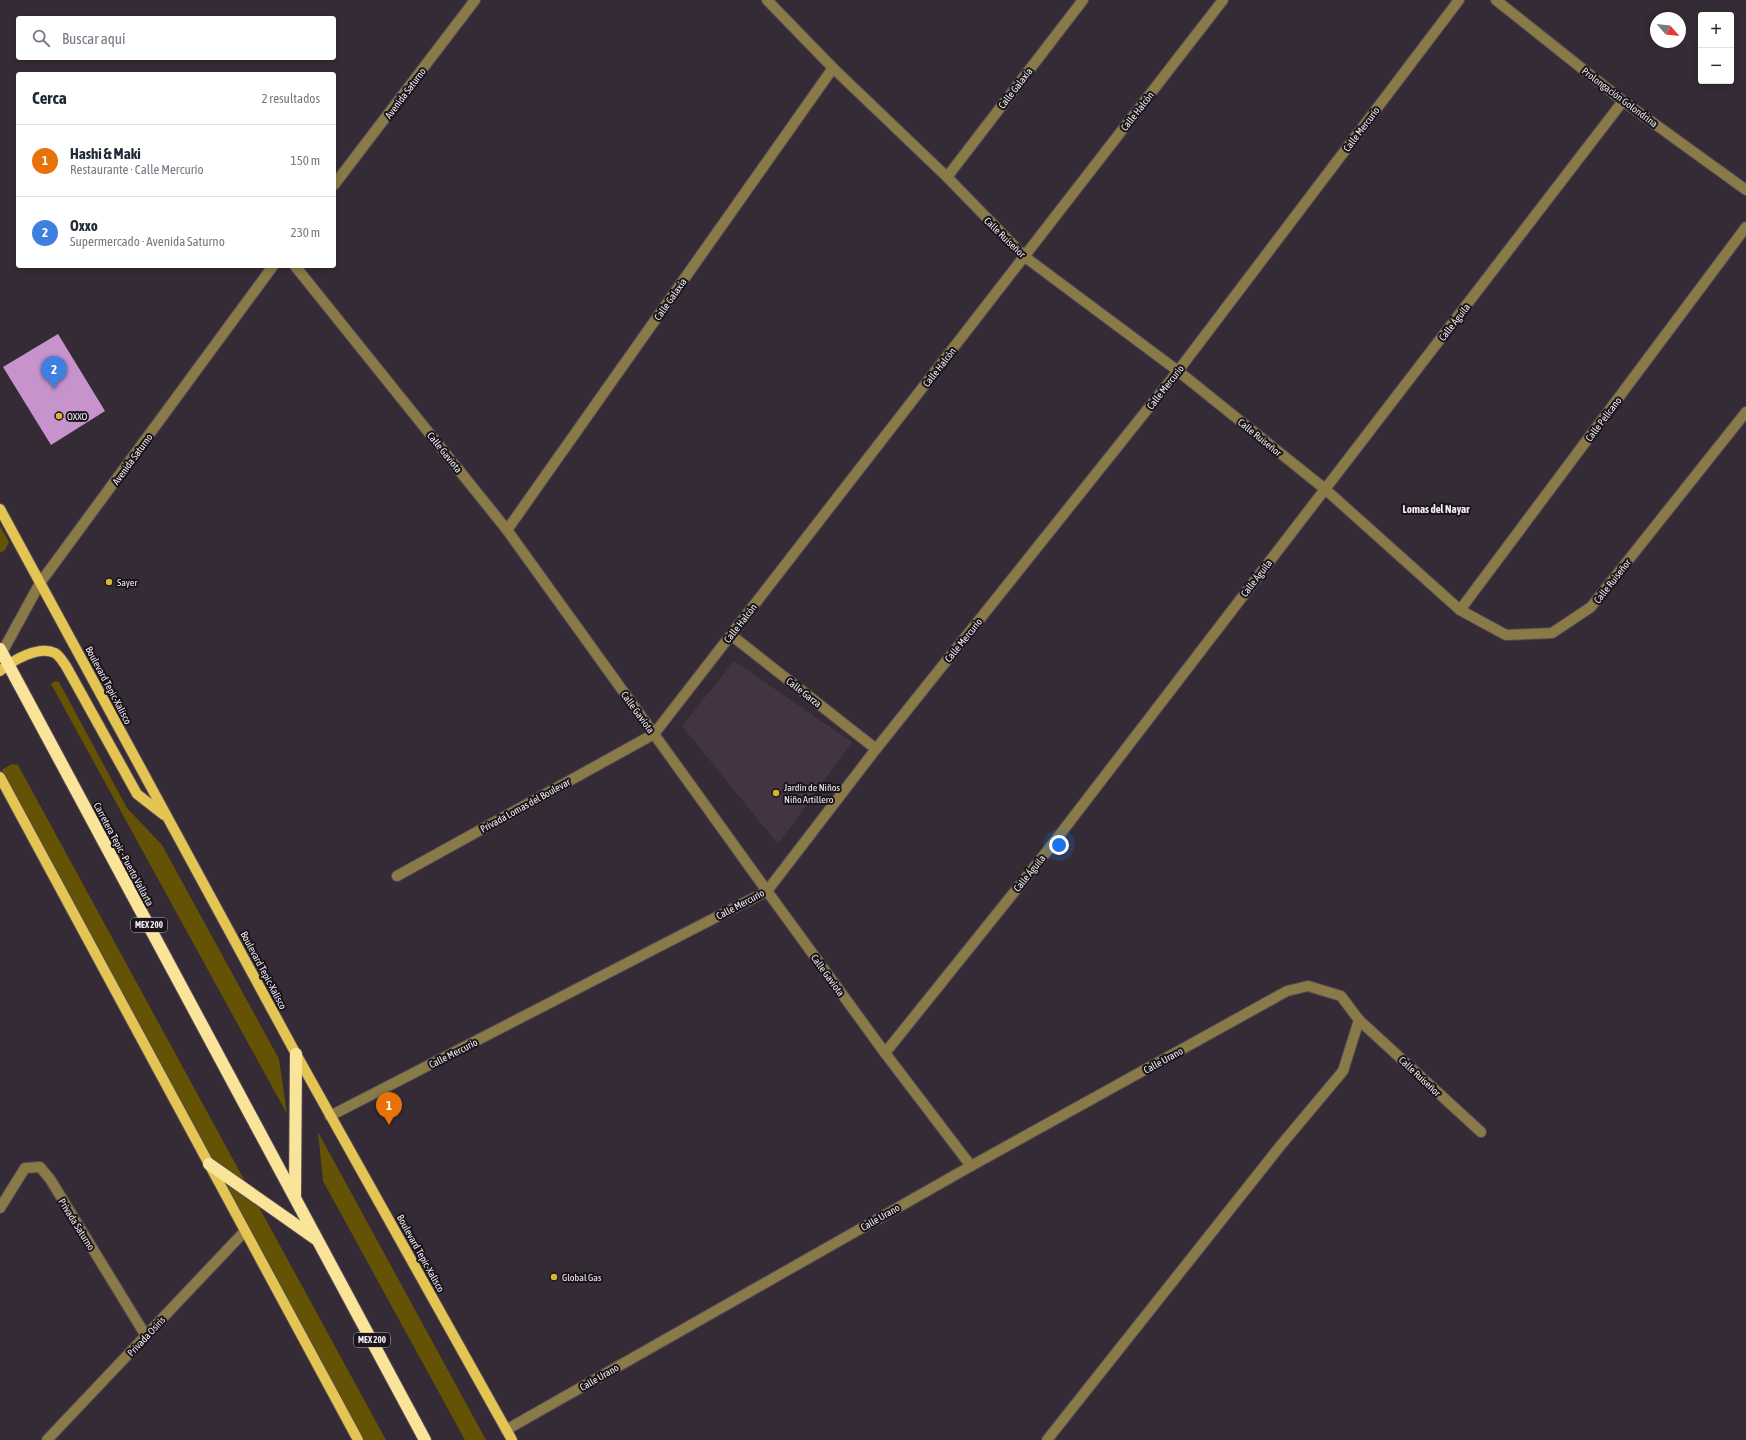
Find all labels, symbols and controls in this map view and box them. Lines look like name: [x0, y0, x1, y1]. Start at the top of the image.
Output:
north arrow: [1650, 12, 1686, 48]
map controls: [1698, 12, 1734, 84]
button: +: [1698, 12, 1734, 48]
search box: [16, 16, 336, 60]
icon: search: [30, 27, 52, 49]
text: Buscar aquí: [62, 30, 125, 47]
button: −: [1698, 48, 1734, 84]
street label: Prolongación Golondrina: [1580, 65, 1660, 130]
street label: Avenida Saturno: [383, 66, 428, 121]
street label: Calle Galaxia: [996, 66, 1035, 111]
text: Cerca: [32, 88, 67, 108]
street label: Calle Halcón: [1119, 89, 1156, 133]
text: 2 resultados: [261, 91, 320, 106]
street label: Calle Mercurio: [1341, 105, 1382, 154]
text: Hashi & Maki: [70, 145, 141, 162]
text: 1: [42, 153, 48, 168]
text: 150 m: [291, 153, 320, 168]
text: Restaurante · Calle Mercurio: [70, 162, 204, 177]
street label: Calle Ruiseñor: [982, 215, 1028, 260]
text: Oxxo: [70, 217, 98, 234]
text: 2: [42, 225, 48, 240]
text: 230 m: [291, 225, 320, 240]
text: Supermercado · Avenida Saturno: [70, 234, 225, 249]
street label: Calle Galaxia: [652, 276, 689, 322]
street label: Calle Águila: [1437, 301, 1472, 343]
street label: Calle Halcón: [921, 345, 958, 389]
pin: 2: [41, 356, 67, 389]
street label: Calle Mercurio: [1145, 363, 1186, 412]
street label: Calle Pelícano: [1583, 395, 1624, 444]
marker: OXXO: [54, 411, 64, 421]
place label: OXXO: [67, 411, 88, 422]
street label: Calle Ruiseñor: [1236, 416, 1285, 459]
street label: Calle Gaviota: [425, 430, 464, 475]
street label: Avenida Saturno: [110, 431, 155, 487]
district label: Lomas del Nayar: [1403, 503, 1470, 515]
street label: Calle Ruiseñor: [1592, 556, 1634, 606]
street label: Calle Águila: [1239, 557, 1274, 599]
marker: Sayer: [104, 577, 114, 587]
place label: Sayer: [117, 577, 138, 588]
street label: Calle Halcón: [722, 601, 759, 645]
street label: Calle Mercurio: [942, 616, 985, 664]
street label: Boulevard Tepic-Xalisco: [83, 644, 134, 726]
street label: Calle Garza: [784, 675, 824, 710]
street label: Calle Gaviota: [619, 689, 657, 736]
street label: Privada Lomas del Boulevar: [478, 776, 573, 835]
place label: Jardín de Niños Niño Artillero: [784, 782, 840, 805]
marker: Jardín de Niños Niño Artillero: [771, 788, 781, 798]
street label: Carretera Tepic - Puerto Vallarta: [92, 801, 156, 908]
your location: [1049, 835, 1069, 855]
street label: Calle Águila: [1011, 853, 1048, 894]
street label: Calle Mercurio: [714, 887, 766, 922]
road number: MEX 200: [131, 918, 167, 932]
street label: Boulevard Tepic-Xalisco: [238, 929, 289, 1011]
street label: Calle Gaviota: [809, 952, 847, 999]
street label: Calle Mercurio: [427, 1036, 480, 1070]
street label: Calle Urano: [1142, 1045, 1185, 1076]
street label: Calle Ruiseñor: [1397, 1054, 1444, 1099]
pin: 1: [376, 1092, 402, 1125]
street label: Privada Saturno: [56, 1196, 97, 1252]
street label: Calle Urano: [859, 1202, 902, 1233]
street label: Boulevard Tepic-Xalisco: [395, 1213, 447, 1294]
marker: Global Gas: [549, 1272, 559, 1282]
place label: Global Gas: [562, 1272, 602, 1283]
street label: Privada Osiris: [125, 1314, 168, 1358]
road number: MEX 200: [354, 1333, 390, 1347]
street label: Calle Urano: [578, 1362, 621, 1393]

